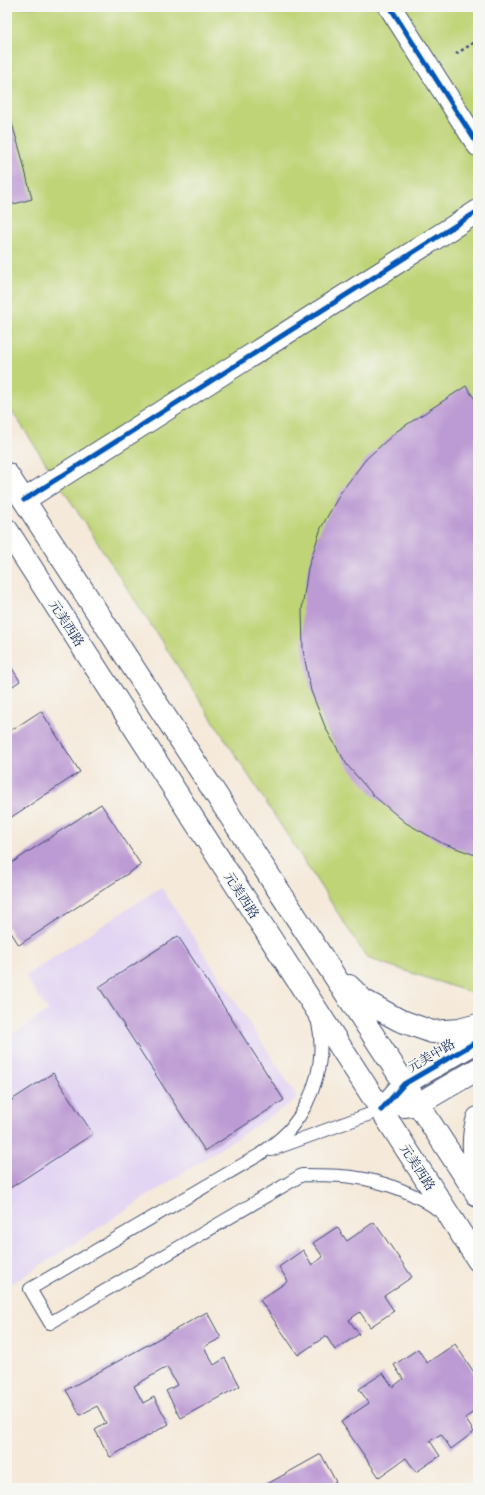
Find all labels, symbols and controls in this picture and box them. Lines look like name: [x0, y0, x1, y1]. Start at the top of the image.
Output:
street label: 元美西路: [46, 597, 87, 649]
street label: 元美西路: [221, 869, 262, 921]
street label: 元美中路: [405, 1036, 458, 1075]
street label: 元美西路: [397, 1141, 438, 1193]

